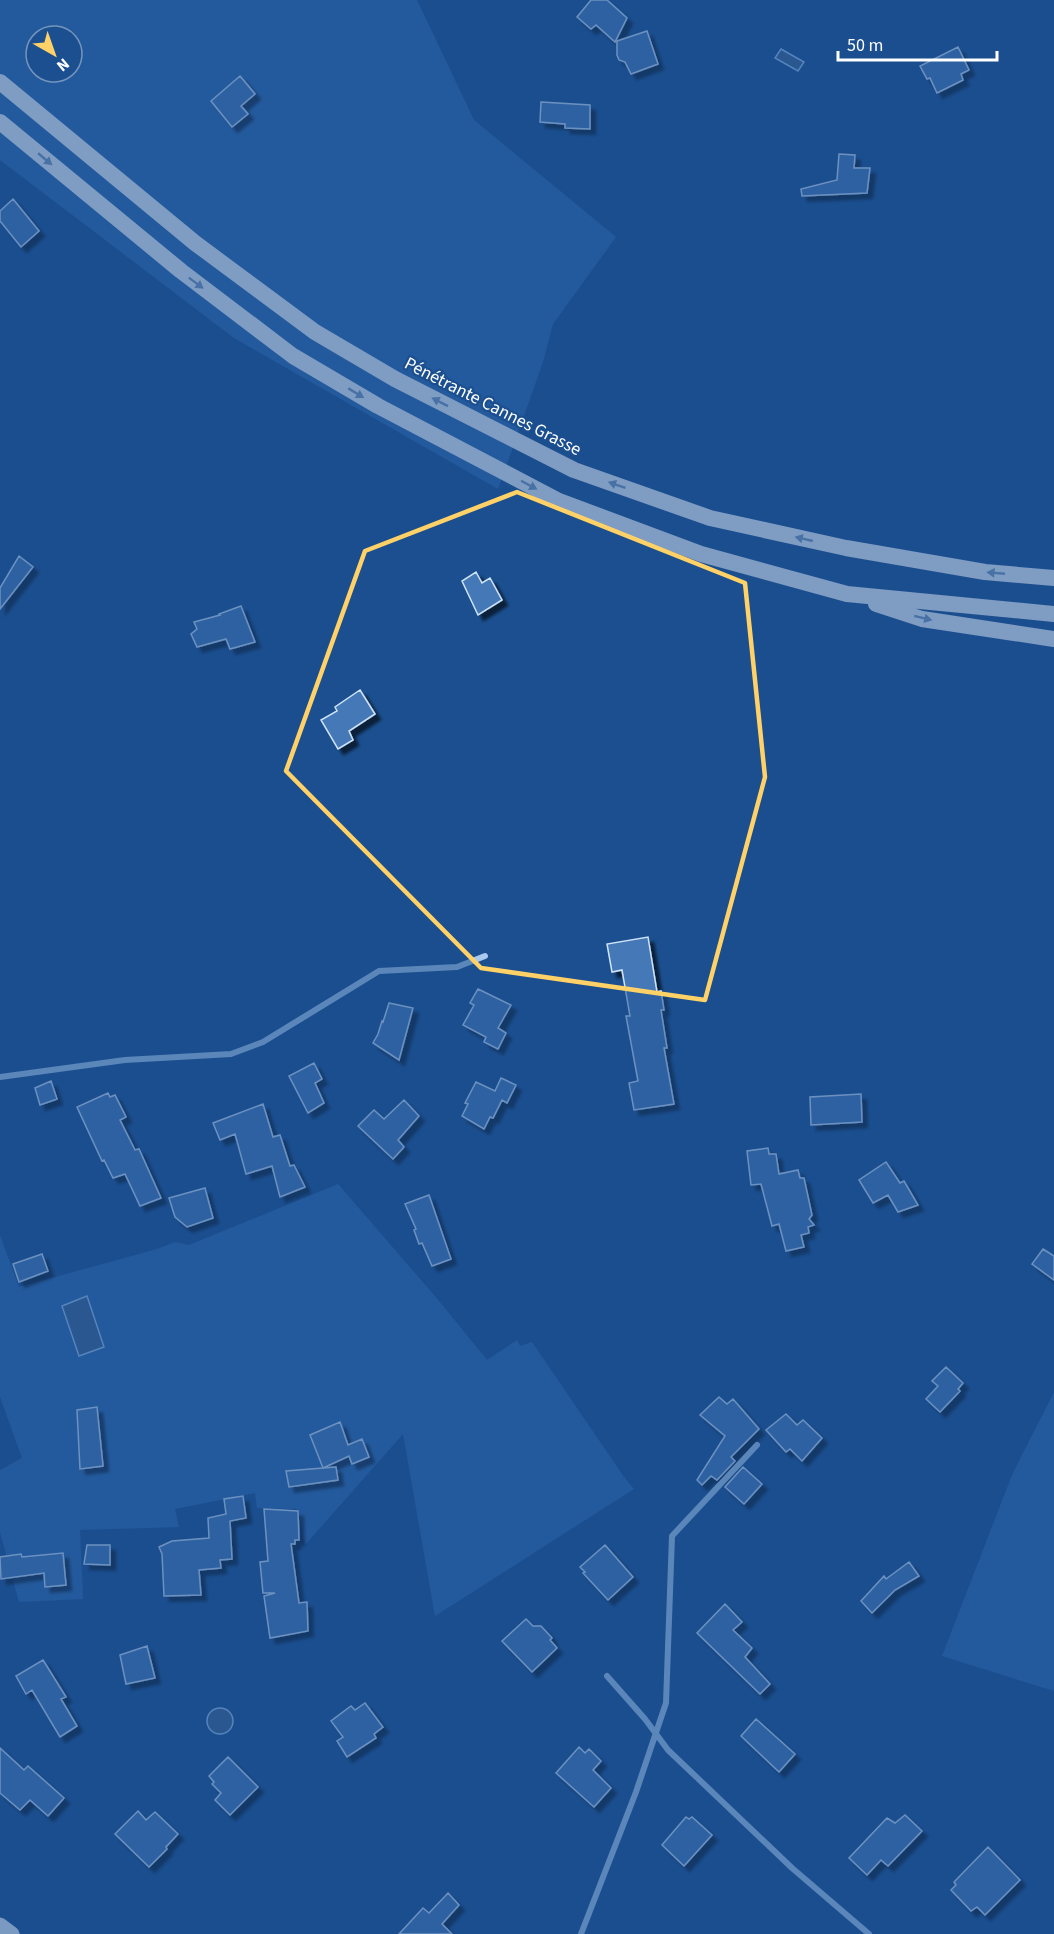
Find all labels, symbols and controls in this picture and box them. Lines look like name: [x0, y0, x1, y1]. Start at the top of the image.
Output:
north arrow: [24, 24, 84, 84]
scale bar: [838, 24, 997, 62]
text: 50 m: [847, 33, 883, 58]
text: N: [52, 53, 74, 77]
one-way arrow: [37, 153, 53, 166]
one-way arrow: [188, 276, 204, 289]
street label: Pénétrante Cannes Grasse: [400, 351, 586, 462]
one-way arrow: [348, 388, 365, 398]
one-way arrow: [432, 398, 449, 407]
one-way arrow: [608, 479, 626, 489]
one-way arrow: [520, 480, 537, 489]
one-way arrow: [794, 534, 813, 543]
one-way arrow: [986, 568, 1005, 578]
one-way arrow: [913, 614, 932, 624]

